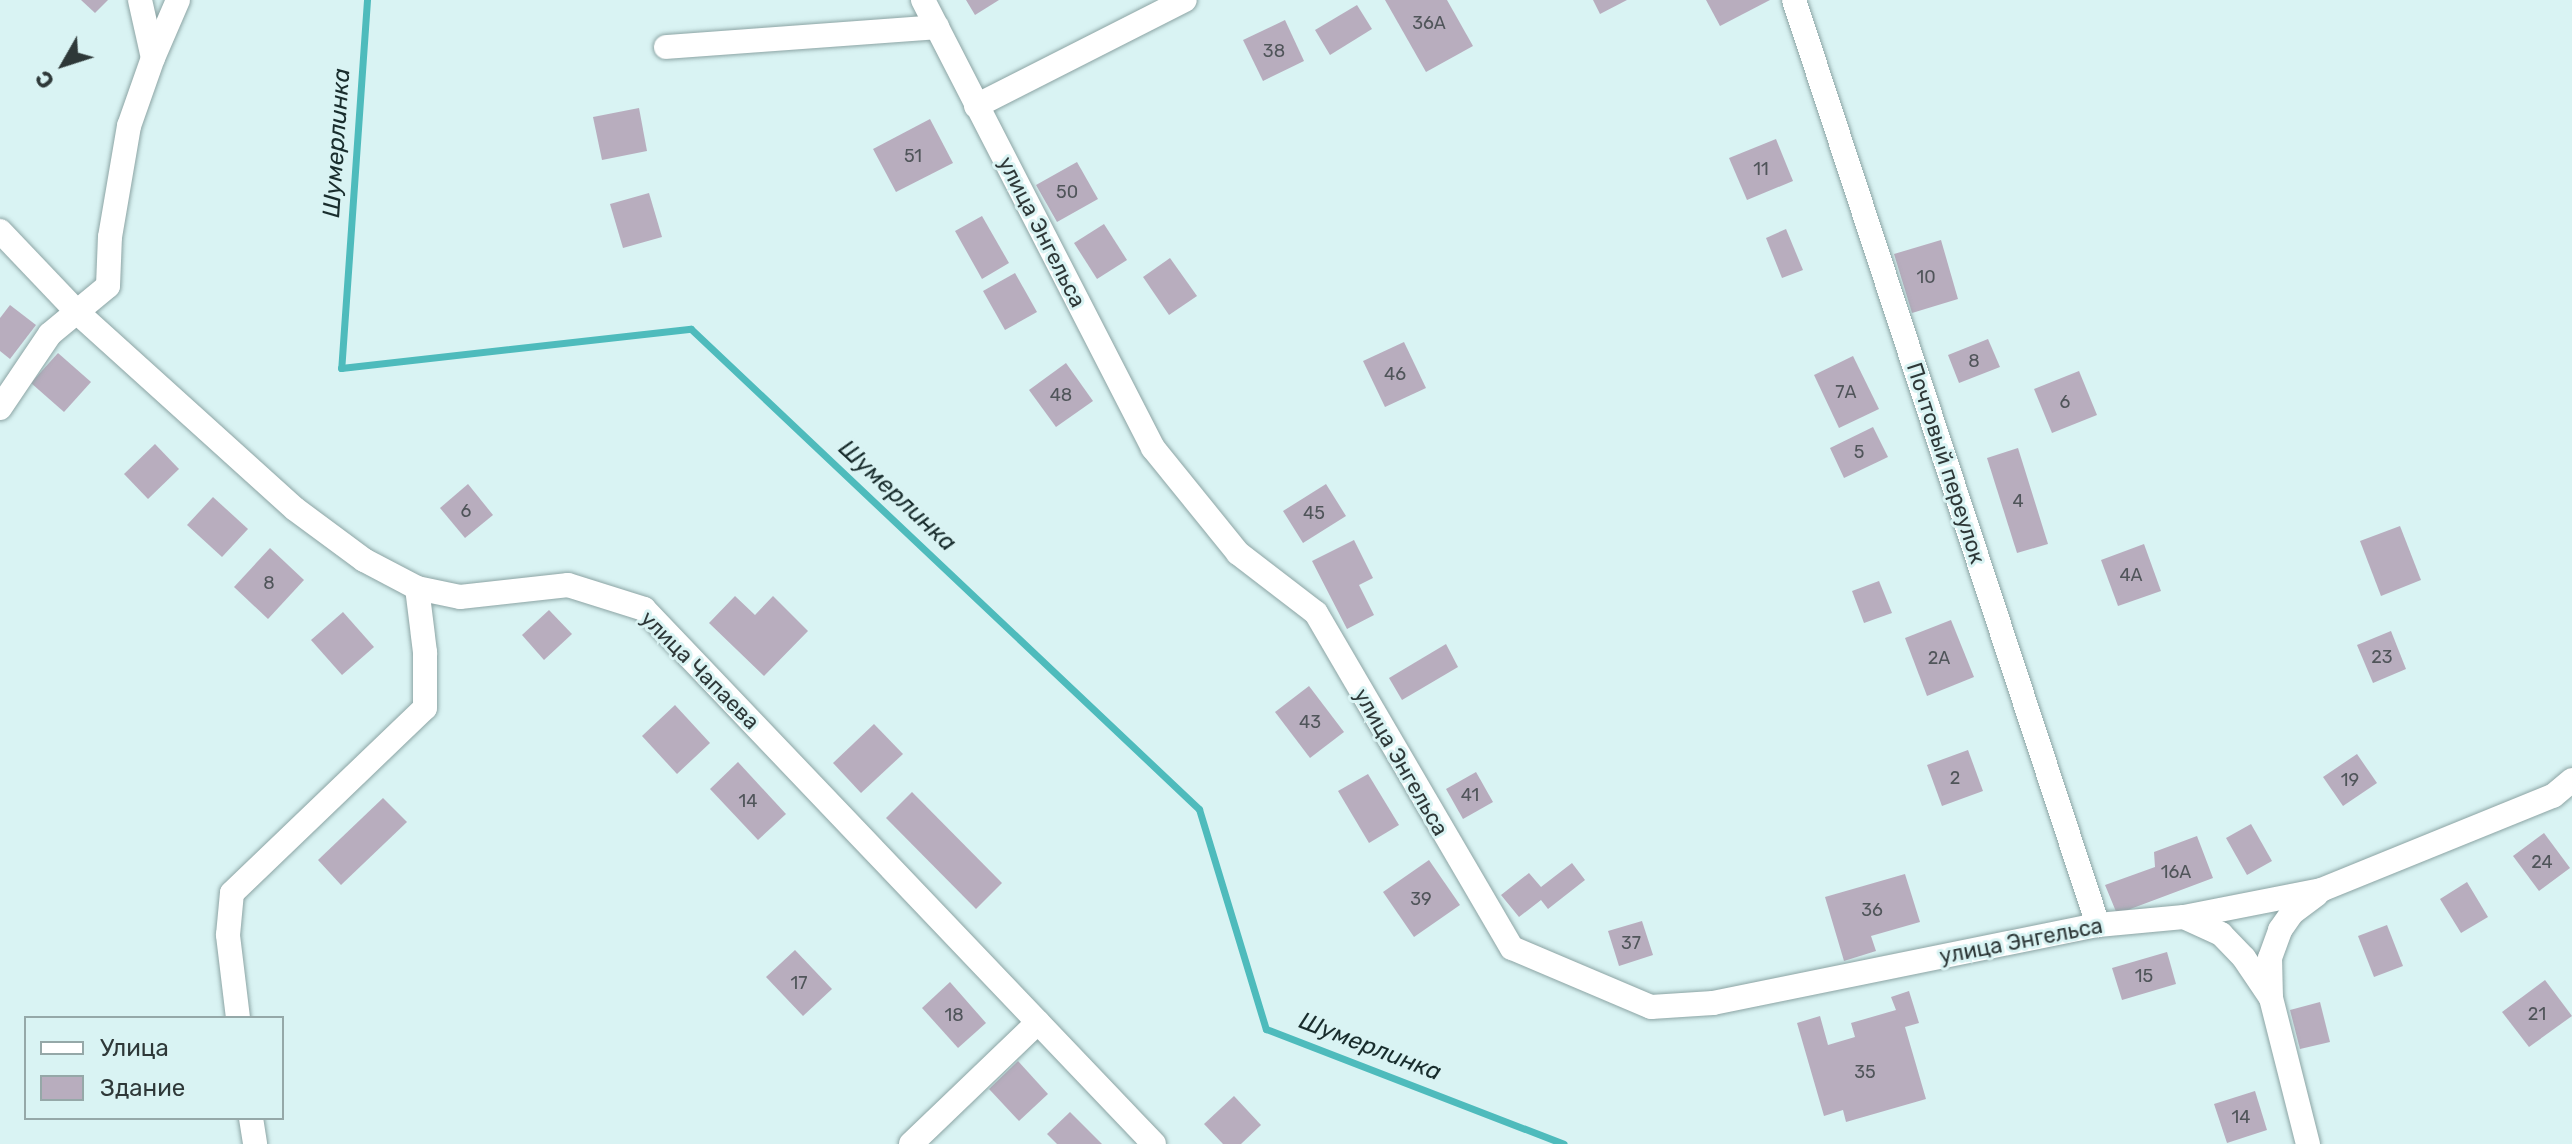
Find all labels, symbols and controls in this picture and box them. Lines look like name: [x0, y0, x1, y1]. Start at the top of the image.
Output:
house number: 36А: [1412, 12, 1446, 34]
north arrow: [24, 24, 104, 104]
house number: 38: [1263, 40, 1285, 62]
text: С: [30, 65, 60, 94]
water label: Шумерлинка: [317, 67, 357, 219]
house number: 51: [904, 145, 922, 167]
street label: улица Энгельса: [993, 152, 1091, 312]
house number: 11: [1753, 158, 1769, 180]
house number: 50: [1056, 181, 1078, 203]
house number: 10: [1916, 266, 1936, 288]
house number: 8: [1968, 350, 1980, 372]
street label: Почтовый переулок: [1901, 359, 1991, 567]
house number: 46: [1384, 363, 1406, 385]
house number: 7А: [1835, 381, 1857, 403]
house number: 48: [1050, 384, 1072, 406]
house number: 6: [2060, 391, 2070, 413]
water label: Шумерлинка: [832, 434, 962, 558]
house number: 5: [1854, 441, 1864, 463]
house number: 4: [2012, 490, 2024, 512]
house number: 6: [461, 500, 471, 522]
house number: 45: [1303, 502, 1325, 524]
house number: 4А: [2119, 564, 2143, 586]
house number: 8: [263, 572, 275, 594]
street label: улица Чапаева: [635, 605, 765, 735]
house number: 23: [2371, 646, 2393, 668]
house number: 2А: [1928, 647, 1950, 669]
street label: улица Энгельса: [1348, 684, 1454, 840]
house number: 43: [1299, 711, 1321, 733]
house number: 2: [1950, 767, 1960, 789]
house number: 19: [2341, 769, 2359, 791]
house number: 41: [1461, 784, 1479, 806]
house number: 14: [739, 790, 757, 812]
house number: 24: [2531, 851, 2553, 873]
house number: 16А: [2161, 861, 2191, 883]
house number: 39: [1410, 888, 1432, 910]
house number: 36: [1861, 899, 1883, 921]
street label: улица Энгельса: [1937, 912, 2105, 970]
house number: 37: [1621, 932, 1641, 954]
house number: 15: [2135, 965, 2153, 987]
house number: 17: [791, 972, 807, 994]
house number: 21: [2528, 1003, 2546, 1025]
house number: 18: [944, 1004, 964, 1026]
water label: Шумерлинка: [1295, 1007, 1445, 1087]
legend: [24, 1016, 284, 1120]
text: Улица: [100, 1034, 169, 1062]
house number: 35: [1854, 1061, 1876, 1083]
text: Здание: [100, 1074, 185, 1102]
house number: 14: [2232, 1106, 2250, 1128]

